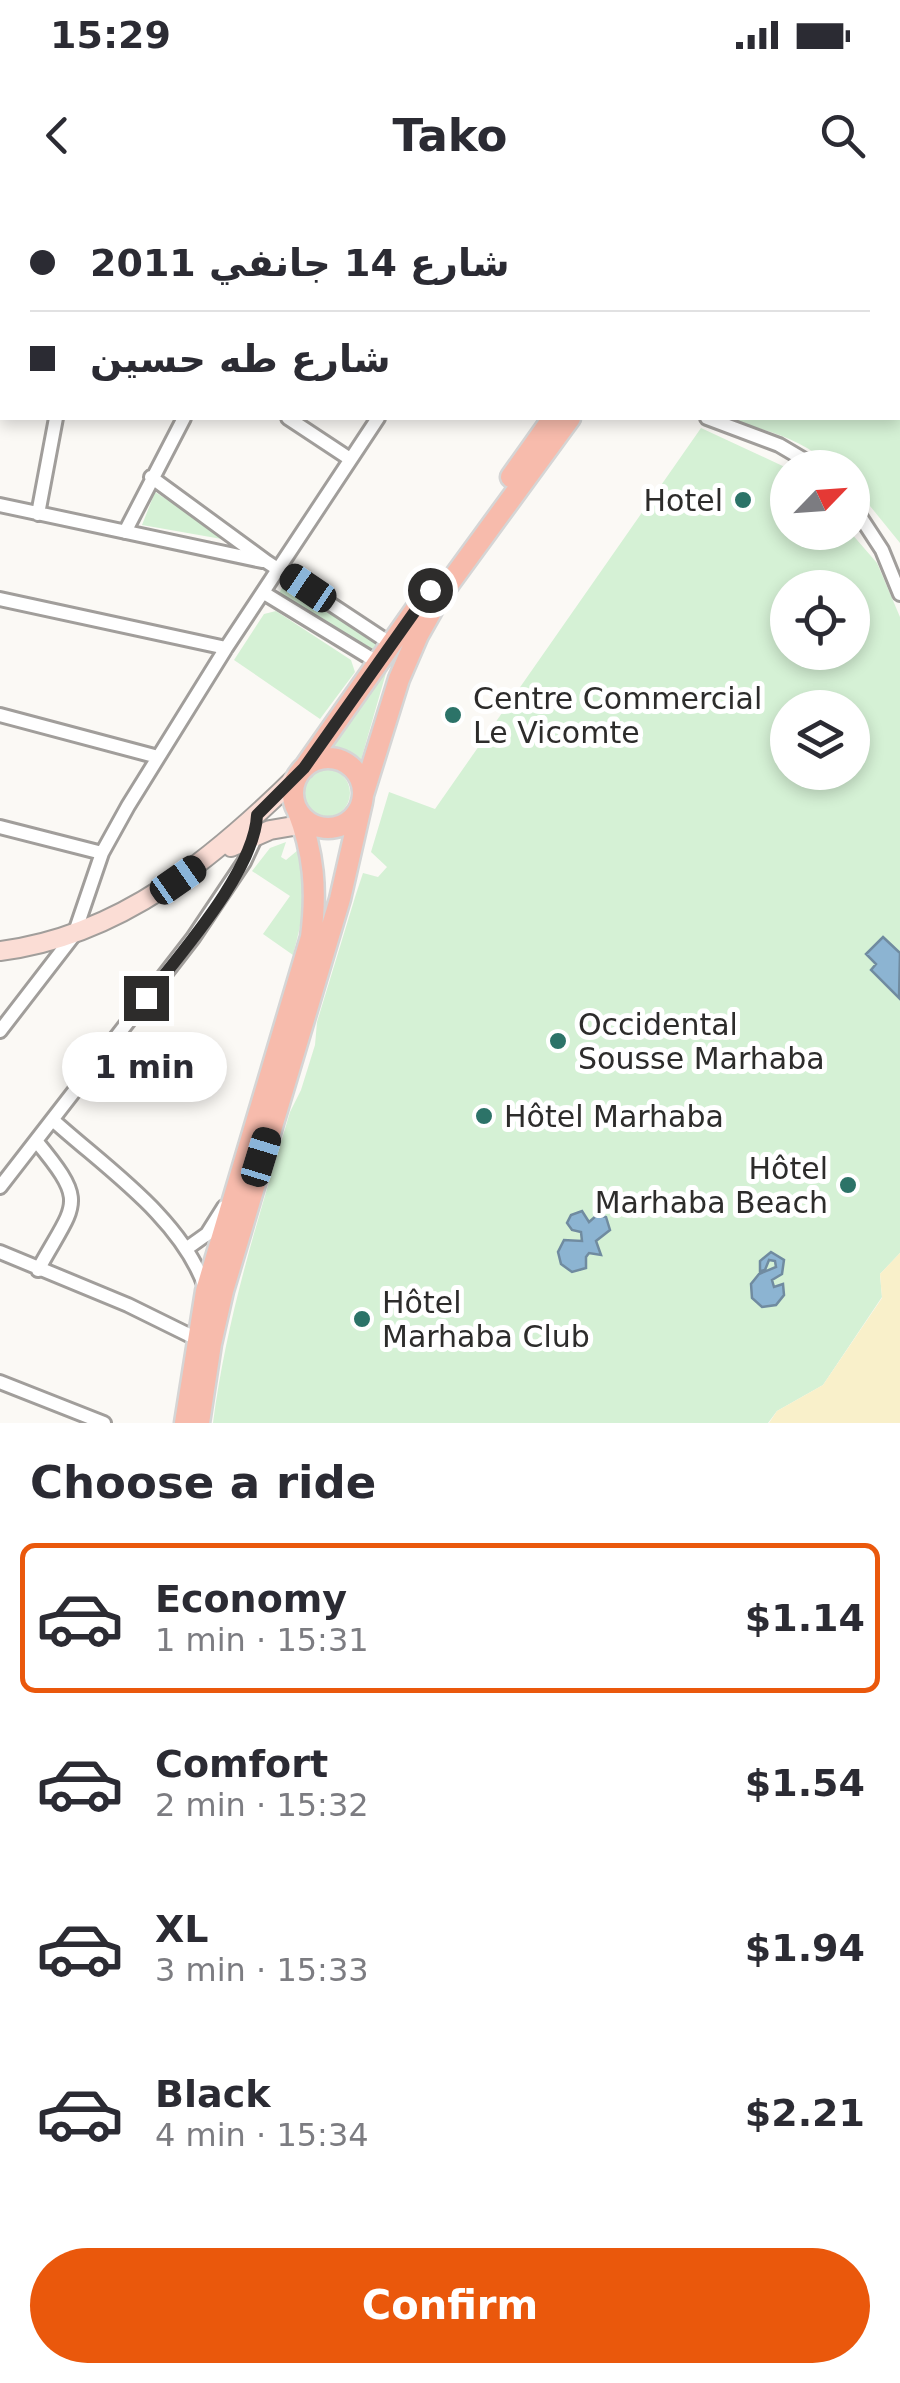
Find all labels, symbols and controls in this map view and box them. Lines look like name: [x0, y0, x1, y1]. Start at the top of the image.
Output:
text: 15:29: [50, 13, 171, 57]
icon: back: [30, 108, 85, 163]
icon: search: [815, 108, 870, 163]
text: Tako: [393, 109, 507, 162]
text: شارع 14 جانفي 2011: [90, 241, 510, 285]
text: شارع طه حسين: [90, 337, 391, 381]
north arrow: [770, 450, 870, 550]
map controls: [770, 450, 870, 790]
place label: Hotel: [644, 483, 723, 518]
marker: Hotel: [732, 489, 754, 511]
car: [275, 559, 341, 617]
route start: [408, 568, 453, 613]
button: locate: [770, 570, 870, 670]
place label: Centre Commercial Le Vicomte: [473, 681, 762, 750]
button: layers: [770, 690, 870, 790]
marker: Centre Commercial Le Vicomte: [442, 704, 464, 726]
car: [145, 851, 211, 909]
route end: [124, 976, 169, 1021]
place label: Occidental Sousse Marhaba: [578, 1007, 825, 1076]
marker: Occidental Sousse Marhaba: [547, 1030, 569, 1052]
callout: 1 min: [64, 1033, 228, 1103]
text: 1 min: [94, 1048, 195, 1086]
place label: Hôtel Marhaba: [504, 1099, 724, 1134]
marker: Hôtel Marhaba: [473, 1105, 495, 1127]
car: [238, 1124, 284, 1190]
place label: Hôtel Marhaba Beach: [595, 1151, 828, 1220]
marker: Hôtel Marhaba Beach: [837, 1174, 859, 1196]
place label: Hôtel Marhaba Club: [382, 1285, 590, 1354]
marker: Hôtel Marhaba Club: [351, 1308, 373, 1330]
text: Choose a ride: [30, 1456, 376, 1509]
icon: car: [35, 1573, 125, 1663]
text: Economy: [155, 1577, 347, 1621]
text: $1.14: [745, 1596, 865, 1640]
text: 1 min · 15:31: [155, 1621, 369, 1659]
icon: car: [35, 1738, 125, 1828]
text: Comfort: [155, 1742, 328, 1786]
text: $1.54: [745, 1761, 865, 1805]
text: 2 min · 15:32: [155, 1786, 369, 1824]
icon: car: [35, 1903, 125, 1993]
text: XL: [155, 1907, 209, 1951]
text: $1.94: [745, 1926, 865, 1970]
text: 3 min · 15:33: [155, 1951, 369, 1989]
icon: car: [35, 2068, 125, 2158]
text: Black: [155, 2072, 270, 2116]
text: $2.21: [745, 2091, 865, 2135]
text: 4 min · 15:34: [155, 2116, 369, 2154]
button: Confirm: [30, 2248, 870, 2363]

